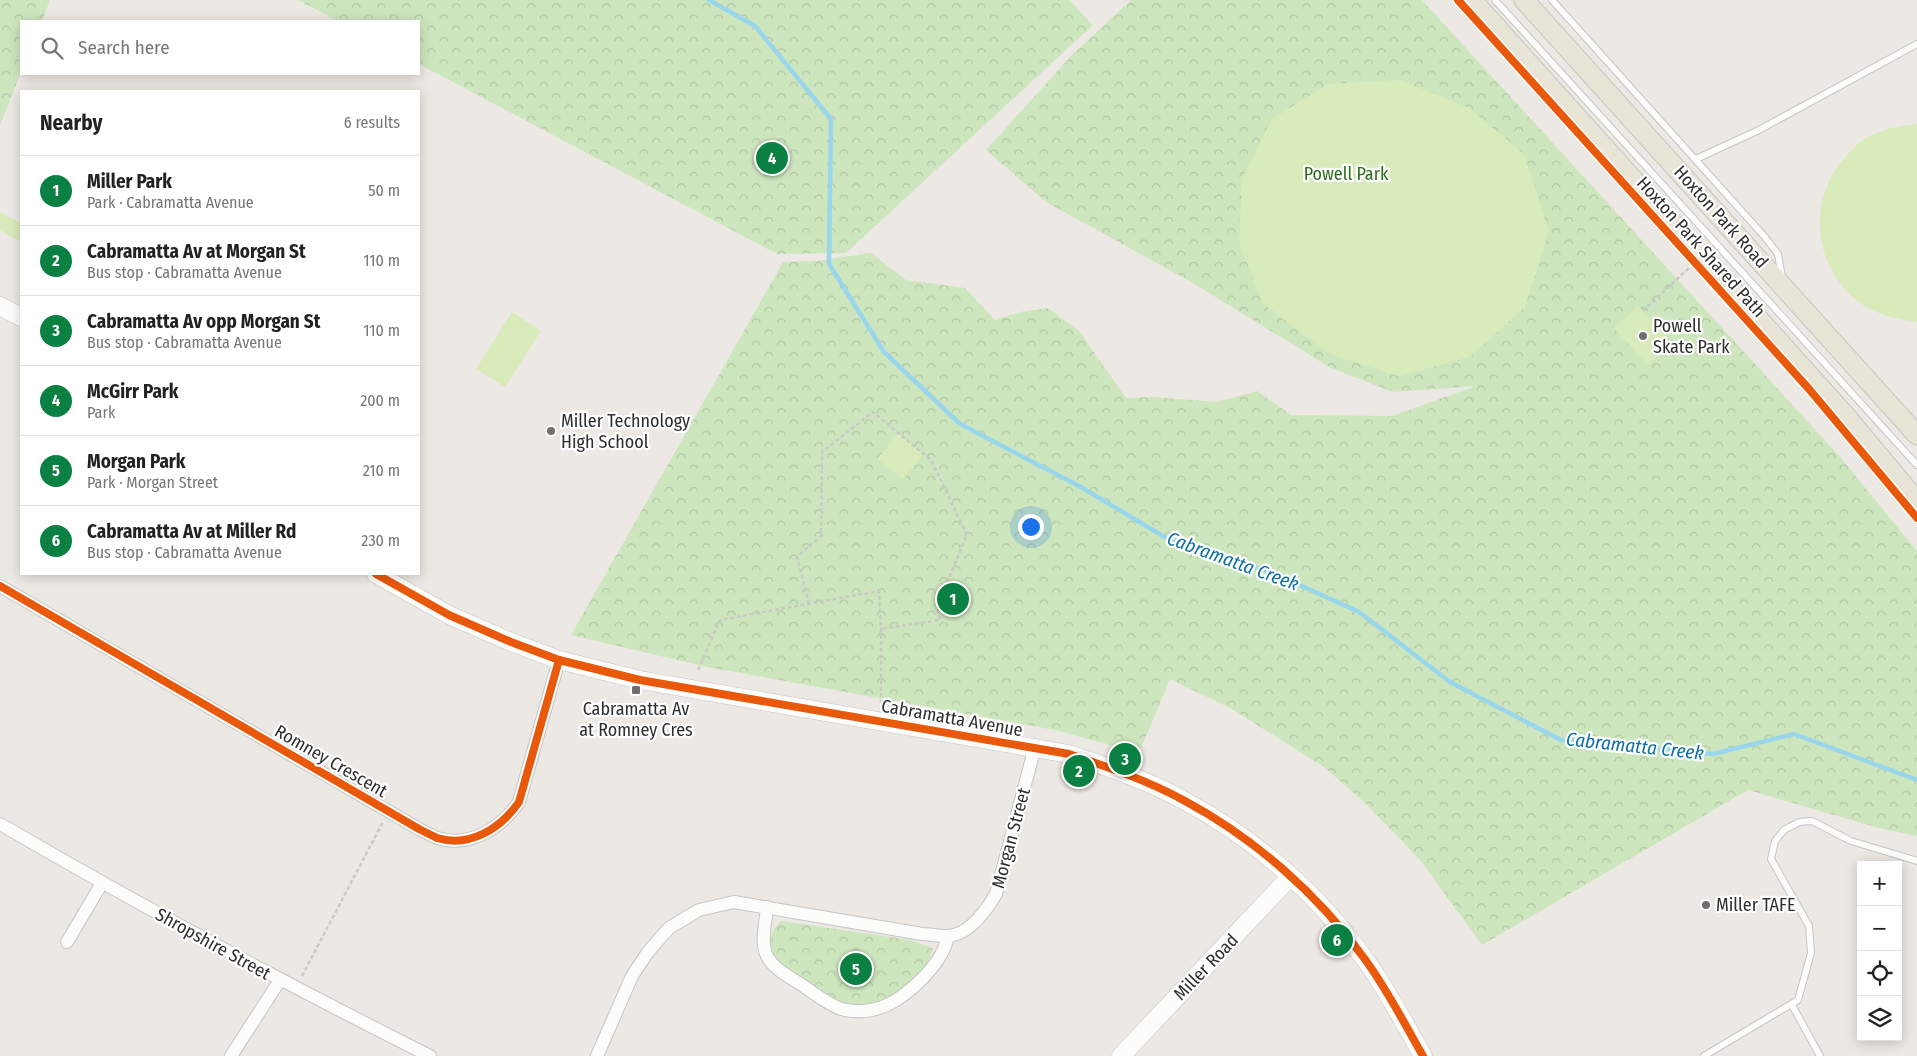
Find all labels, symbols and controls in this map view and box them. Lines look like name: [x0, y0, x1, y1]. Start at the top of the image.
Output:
search box: [20, 20, 420, 75]
icon: search: [38, 34, 66, 62]
text: Search here: [78, 36, 170, 59]
text: Nearby: [40, 110, 102, 136]
text: 6 results: [344, 113, 400, 132]
pin: 4: [756, 139, 788, 177]
street label: Hoxton Park Road: [1669, 161, 1773, 273]
park label: Powell Park: [1304, 163, 1389, 185]
text: Miller Park: [87, 170, 172, 193]
street label: Hoxton Park Shared Path: [1632, 172, 1770, 322]
text: 1: [53, 181, 59, 200]
text: 50 m: [368, 181, 400, 200]
text: Park · Cabramatta Avenue: [87, 193, 254, 212]
text: Cabramatta Av at Morgan St: [87, 240, 306, 263]
text: 2: [52, 251, 60, 270]
text: 110 m: [363, 251, 400, 270]
text: Bus stop · Cabramatta Avenue: [87, 263, 282, 282]
text: Cabramatta Av opp Morgan St: [87, 310, 320, 333]
place label: Powell Skate Park: [1653, 315, 1730, 358]
text: 3: [52, 321, 60, 340]
text: 110 m: [363, 321, 400, 340]
marker: Powell Skate Park: [1637, 330, 1649, 342]
text: Bus stop · Cabramatta Avenue: [87, 333, 282, 352]
text: McGirr Park: [87, 380, 178, 403]
text: 4: [52, 391, 60, 410]
text: 200 m: [360, 391, 400, 410]
text: Park: [87, 403, 115, 422]
place label: Miller Technology High School: [561, 410, 690, 453]
marker: Miller Technology High School: [545, 425, 557, 437]
text: Morgan Park: [87, 450, 185, 473]
text: 5: [52, 461, 60, 480]
text: 210 m: [363, 461, 400, 480]
text: Park · Morgan Street: [87, 473, 218, 492]
your location: [1018, 514, 1044, 540]
text: Cabramatta Av at Miller Rd: [87, 520, 296, 543]
water label: Cabramatta Creek: [1164, 527, 1302, 595]
text: 6: [52, 531, 60, 550]
text: 230 m: [361, 531, 400, 550]
text: Bus stop · Cabramatta Avenue: [87, 543, 282, 562]
pin: 1: [937, 580, 969, 618]
marker: Cabramatta Av at Romney Cres: [630, 684, 642, 696]
street label: Cabramatta Avenue: [879, 695, 1025, 741]
place label: Cabramatta Av at Romney Cres: [579, 698, 693, 741]
street label: Romney Crescent: [271, 720, 391, 802]
water label: Cabramatta Creek: [1565, 727, 1705, 765]
pin: 3: [1109, 740, 1141, 778]
pin: 2: [1063, 752, 1095, 790]
street label: Morgan Street: [987, 785, 1035, 891]
map controls: [1857, 861, 1902, 1041]
button: +: [1857, 861, 1902, 906]
place label: Miller TAFE: [1716, 894, 1795, 916]
marker: Miller TAFE: [1700, 899, 1712, 911]
street label: Shropshire Street: [152, 903, 274, 985]
button: −: [1857, 906, 1902, 951]
pin: 6: [1321, 921, 1353, 959]
street label: Miller Road: [1169, 929, 1243, 1005]
pin: 5: [840, 950, 872, 988]
button: locate: [1857, 951, 1902, 996]
button: layers: [1857, 996, 1902, 1041]

